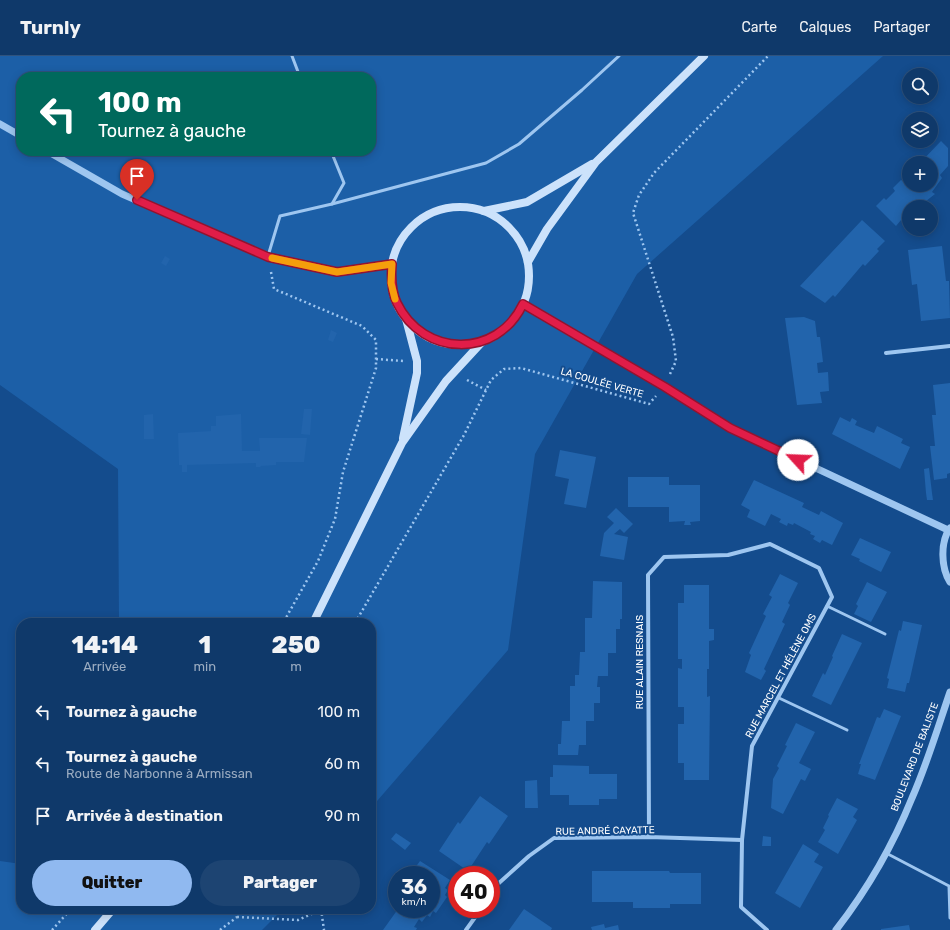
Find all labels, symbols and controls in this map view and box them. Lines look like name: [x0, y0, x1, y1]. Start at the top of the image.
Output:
text: Turnly: [20, 16, 81, 39]
text: Carte: [741, 19, 777, 36]
text: Calques: [799, 19, 851, 36]
text: Partager: [873, 19, 930, 36]
map controls: [902, 68, 938, 236]
button: search: [902, 68, 938, 104]
text: 100 m: [98, 86, 182, 119]
icon: left: [32, 88, 84, 140]
button: layers: [902, 112, 938, 148]
text: Tournez à gauche: [98, 120, 246, 142]
button: +: [902, 156, 938, 192]
pin: [120, 159, 154, 200]
icon: arrive: [126, 165, 148, 187]
button: −: [902, 200, 938, 236]
street label: LA COULÉE VERTE: [559, 365, 645, 401]
position arrow: [777, 439, 819, 481]
street label: RUE MARCEL ET HÉLÈNE OMS: [743, 612, 819, 740]
street label: RUE ALAIN RESNAIS: [634, 615, 646, 709]
text: 14:14: [71, 631, 138, 659]
text: 1: [198, 631, 211, 659]
text: 250: [272, 631, 321, 659]
text: Arrivée: [83, 659, 126, 674]
text: min: [194, 659, 216, 674]
text: m: [290, 659, 302, 674]
icon: left: [32, 701, 54, 723]
street label: BOULEVARD DE BALISTE: [889, 701, 941, 813]
text: Tournez à gauche: [66, 703, 197, 721]
text: 100 m: [318, 703, 360, 721]
text: Tournez à gauche: [66, 748, 197, 766]
icon: left: [32, 753, 54, 775]
text: 60 m: [324, 755, 360, 773]
text: Route de Narbonne à Armissan: [66, 766, 253, 781]
icon: arrive: [32, 805, 54, 827]
text: Arrivée à destination: [66, 807, 223, 825]
text: 90 m: [325, 807, 360, 825]
street label: RUE ANDRÉ CAYATTE: [555, 824, 655, 838]
button: Quitter: [32, 860, 192, 906]
button: Partager: [200, 860, 360, 906]
speed limit sign: 40: [448, 866, 500, 918]
text: 36: [401, 875, 427, 899]
text: km/h: [402, 896, 426, 908]

